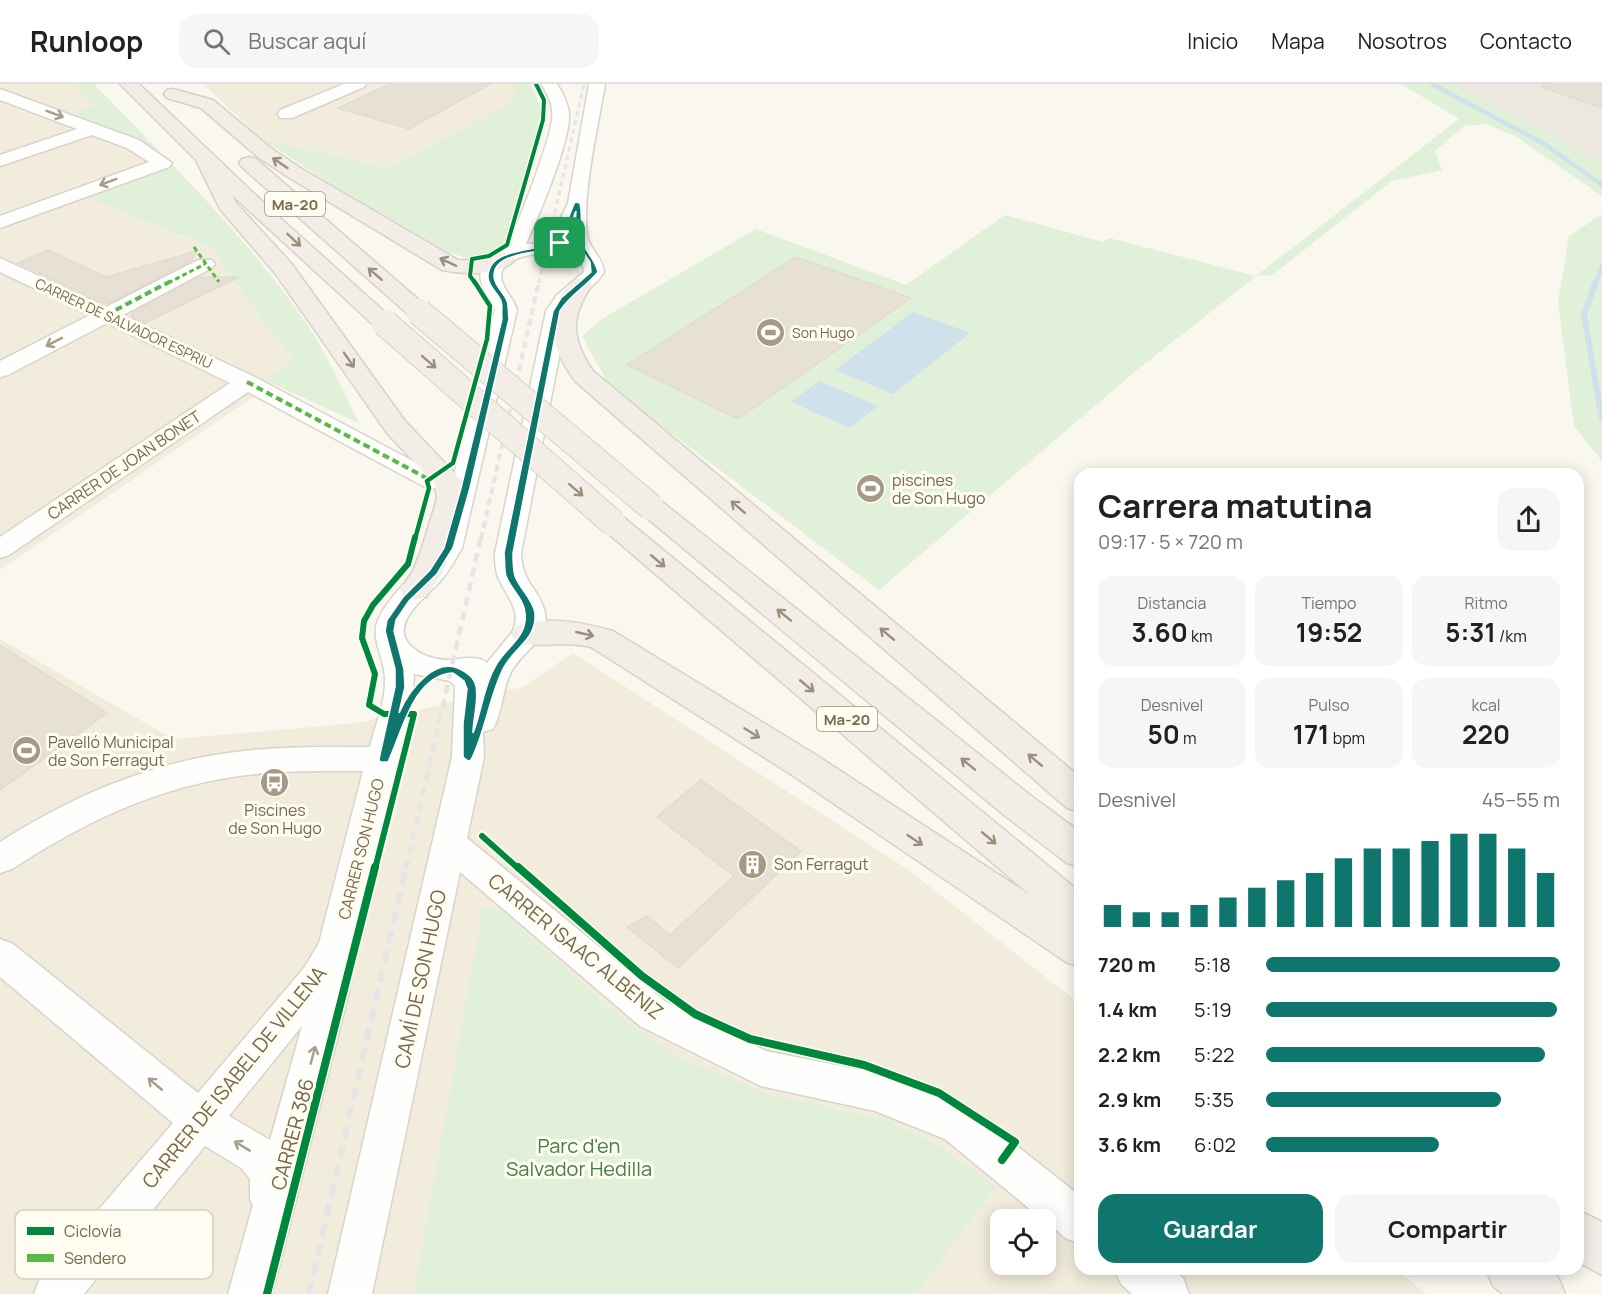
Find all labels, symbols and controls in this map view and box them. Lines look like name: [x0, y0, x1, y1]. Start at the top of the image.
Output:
search box: [179, 14, 599, 68]
text: Runloop: [30, 22, 143, 60]
icon: search: [200, 25, 233, 58]
text: Buscar aquí: [248, 26, 366, 56]
text: Inicio: [1187, 27, 1238, 55]
text: Mapa: [1271, 27, 1325, 55]
text: Nosotros: [1358, 27, 1447, 55]
text: Contacto: [1480, 27, 1572, 55]
one-way arrow: [45, 110, 63, 121]
one-way arrow: [273, 157, 289, 169]
one-way arrow: [99, 178, 118, 189]
road number: Ma-20: [265, 192, 325, 216]
pin: [534, 217, 585, 268]
icon: arrive: [543, 226, 576, 259]
one-way arrow: [286, 233, 301, 247]
one-way arrow: [440, 256, 458, 268]
one-way arrow: [368, 267, 383, 281]
street label: CARRER DE SALVADOR ESPRIU: [32, 273, 216, 373]
sports icon: Son Hugo: [755, 316, 787, 348]
place label: Son Hugo: [792, 323, 855, 342]
one-way arrow: [46, 337, 64, 348]
one-way arrow: [343, 351, 355, 367]
one-way arrow: [421, 355, 436, 369]
street label: CARRER DE JOAN BONET: [43, 405, 206, 525]
place label: piscines de Son Hugo: [892, 469, 985, 509]
sports icon: piscines de Son Hugo: [855, 473, 887, 505]
one-way arrow: [568, 483, 583, 497]
text: Carrera matutina: [1098, 483, 1372, 528]
button: share: [1497, 488, 1560, 551]
one-way arrow: [730, 501, 746, 514]
text: 09:17 · 5 × 720 m: [1098, 528, 1243, 555]
one-way arrow: [650, 554, 666, 567]
text: Distancia: [1138, 592, 1206, 614]
text: Tiempo: [1302, 592, 1356, 614]
text: Ritmo: [1464, 592, 1508, 614]
one-way arrow: [776, 608, 792, 621]
text: 3.60: [1132, 614, 1188, 650]
text: 19:52: [1296, 614, 1362, 650]
text: 5:31: [1445, 614, 1496, 650]
text: km: [1188, 625, 1213, 647]
text: /km: [1496, 625, 1527, 647]
one-way arrow: [880, 627, 895, 641]
one-way arrow: [575, 629, 594, 640]
one-way arrow: [799, 679, 814, 693]
text: Desnivel: [1141, 694, 1203, 716]
text: Pulso: [1309, 694, 1349, 716]
text: kcal: [1471, 694, 1501, 716]
road number: Ma-20: [817, 707, 877, 731]
text: 50: [1147, 716, 1180, 752]
text: 171: [1293, 716, 1329, 752]
text: 220: [1462, 716, 1510, 752]
one-way arrow: [743, 727, 760, 739]
text: m: [1180, 727, 1197, 749]
text: bpm: [1329, 727, 1365, 749]
place label: Pavelló Municipal de Son Ferragut: [48, 731, 174, 771]
sports icon: Pavelló Municipal de Son Ferragut: [11, 735, 43, 767]
one-way arrow: [1027, 754, 1043, 767]
one-way arrow: [960, 758, 976, 771]
bus stop icon: Piscines de Son Hugo: [259, 766, 291, 798]
street label: CARRER SON HUGO: [333, 776, 389, 922]
text: Desnivel: [1098, 786, 1176, 813]
text: 45–55 m: [1482, 786, 1560, 813]
place label: Piscines de Son Hugo: [228, 799, 322, 839]
one-way arrow: [981, 832, 997, 845]
one-way arrow: [906, 834, 923, 846]
building icon: Son Ferragut: [737, 848, 769, 880]
place label: Son Ferragut: [774, 853, 869, 875]
street label: CARRER ISAAC ALBENIZ: [483, 867, 669, 1025]
street label: CAMÍ DE SON HUGO: [388, 887, 452, 1071]
text: 720 m: [1098, 951, 1156, 978]
text: 5:18: [1194, 951, 1231, 978]
street label: CARRER DE ISABEL DE VILLENA: [136, 960, 332, 1194]
text: 1.4 km: [1098, 996, 1157, 1023]
text: 5:19: [1194, 996, 1232, 1023]
text: 2.2 km: [1098, 1041, 1161, 1068]
text: 5:22: [1194, 1041, 1234, 1068]
one-way arrow: [308, 1046, 320, 1065]
street label: CARRER 386: [264, 1075, 320, 1193]
one-way arrow: [148, 1077, 164, 1090]
text: 2.9 km: [1098, 1086, 1161, 1113]
text: 5:35: [1194, 1086, 1234, 1113]
text: 3.6 km: [1098, 1131, 1161, 1158]
text: 6:02: [1194, 1131, 1236, 1158]
park label: Parc d'en Salvador Hedilla: [506, 1132, 652, 1182]
one-way arrow: [234, 1140, 251, 1152]
button: Guardar: [1098, 1194, 1323, 1263]
button: Compartir: [1335, 1194, 1560, 1263]
map controls: [990, 1209, 1056, 1275]
button: locate: [990, 1209, 1056, 1275]
legend: [15, 1210, 213, 1279]
text: Ciclovía: [64, 1220, 121, 1242]
text: Sendero: [64, 1247, 126, 1269]

